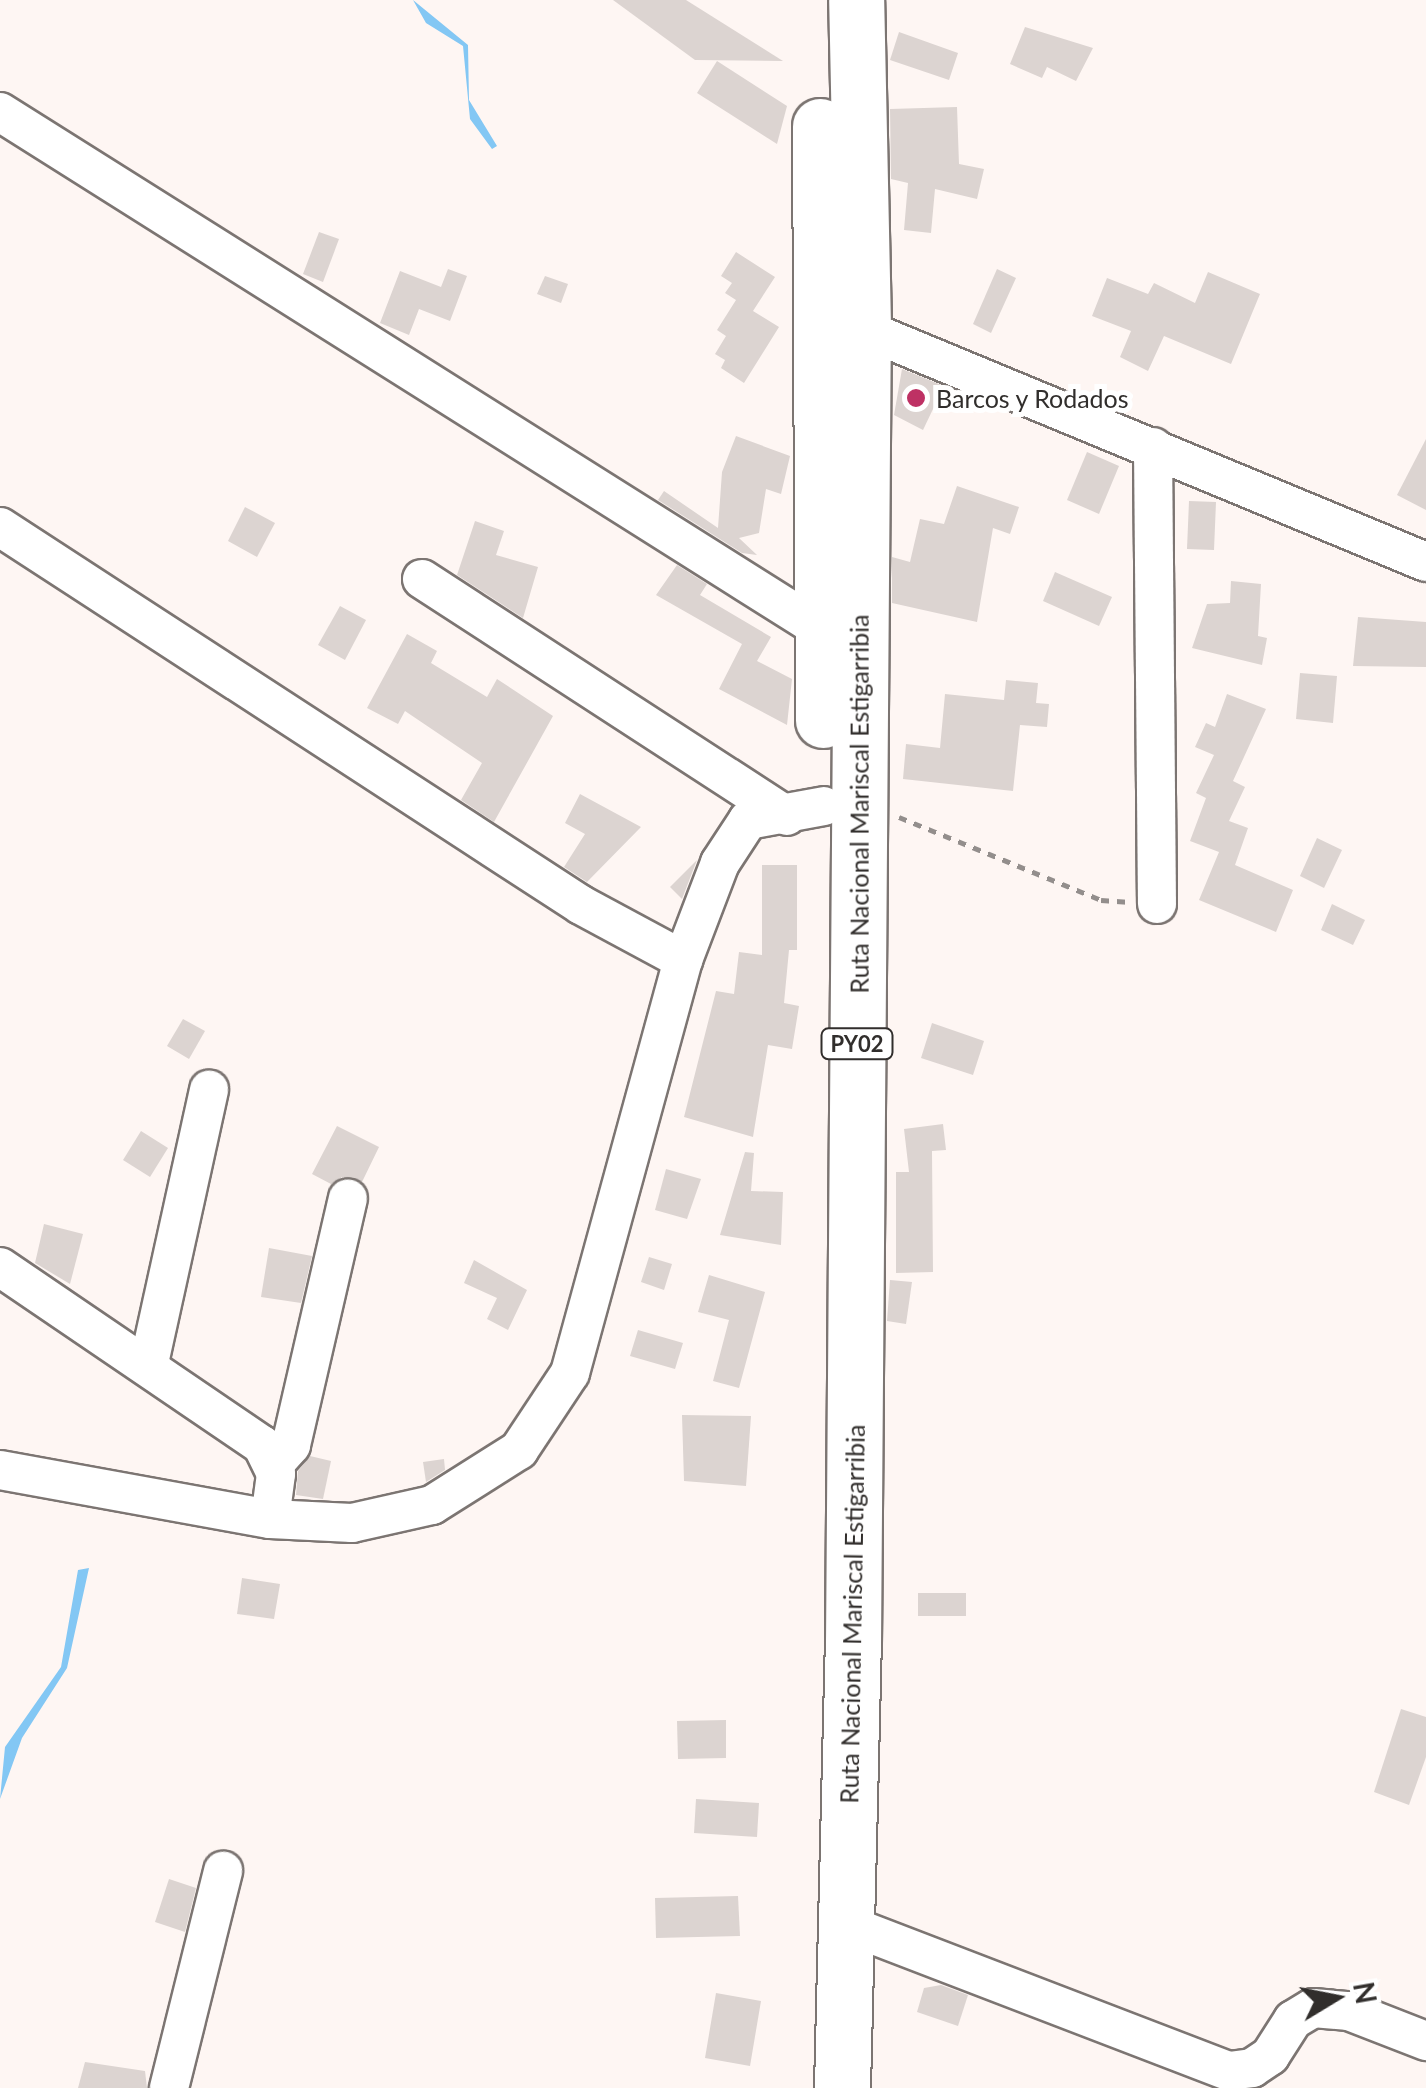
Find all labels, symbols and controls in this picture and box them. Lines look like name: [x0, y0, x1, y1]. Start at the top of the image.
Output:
place label: Barcos y Rodados: [936, 383, 1130, 413]
marker: Barcos y Rodados: [905, 387, 927, 409]
street label: Ruta Nacional Mariscal Estigarribia: [844, 614, 874, 994]
road number: PY02: [820, 1027, 894, 1061]
street label: Ruta Nacional Mariscal Estigarribia: [834, 1424, 870, 1804]
north arrow: [1286, 1948, 1386, 2048]
text: N: [1347, 1979, 1384, 2006]

